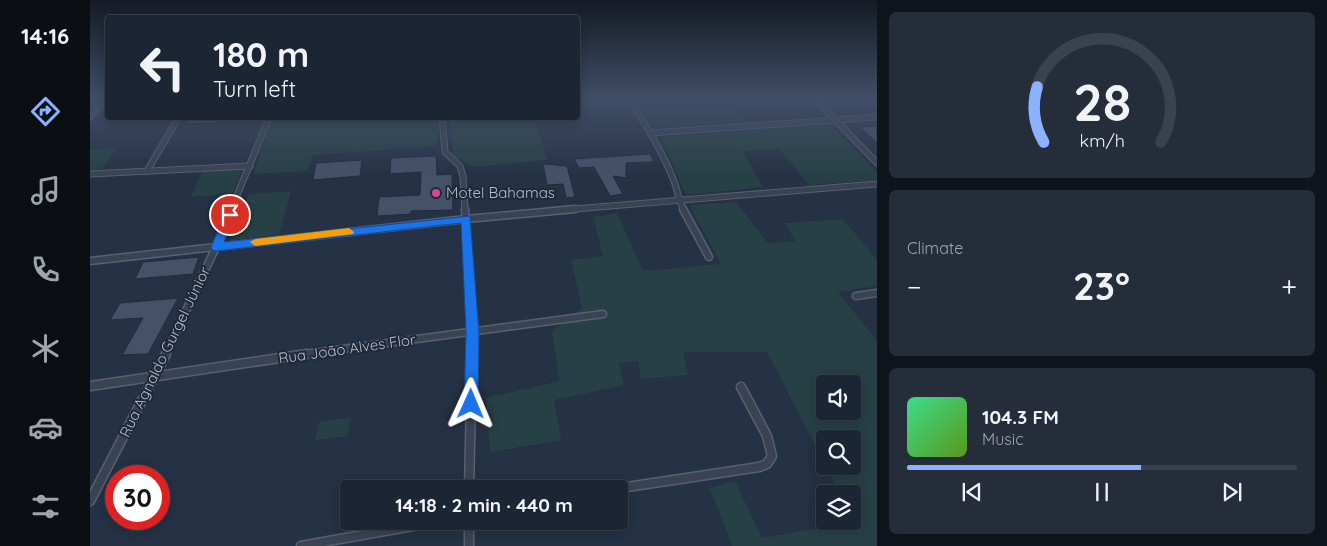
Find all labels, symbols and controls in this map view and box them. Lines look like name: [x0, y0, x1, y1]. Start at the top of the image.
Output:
text: 14:16: [21, 22, 69, 50]
text: 180 m: [213, 32, 309, 76]
icon: left: [130, 35, 195, 100]
text: 28: [1073, 69, 1131, 134]
text: Turn left: [213, 75, 296, 103]
icon: directions: [28, 94, 63, 129]
text: km/h: [1079, 129, 1125, 151]
icon: music: [28, 173, 63, 208]
place label: Motel Bahamas: [446, 183, 555, 202]
marker: Motel Bahamas: [430, 187, 442, 199]
pin: [209, 194, 251, 236]
icon: arrive: [216, 201, 244, 229]
text: Climate: [907, 238, 963, 258]
icon: phone: [28, 252, 63, 287]
text: 23°: [1073, 262, 1130, 310]
street label: Rua Agnaldo Gurgel Júnior: [115, 263, 214, 440]
text: −: [907, 269, 922, 304]
text: +: [1281, 269, 1297, 304]
street label: Rua João Alves Flor: [277, 329, 417, 368]
icon: climate: [28, 331, 63, 366]
map controls: [816, 375, 861, 530]
button: sound: [816, 375, 861, 420]
position arrow: [444, 377, 496, 429]
text: 104.3 FM: [982, 405, 1059, 429]
icon: car: [28, 410, 63, 445]
text: Music: [982, 429, 1024, 449]
button: search: [816, 430, 861, 475]
speed limit sign: 30: [105, 465, 170, 530]
icon: previous: [958, 478, 986, 506]
icon: pause: [1088, 478, 1116, 506]
icon: next: [1218, 478, 1246, 506]
button: layers: [816, 485, 861, 530]
icon: filters: [28, 489, 63, 524]
text: 14:18 · 2 min · 440 m: [395, 493, 573, 517]

